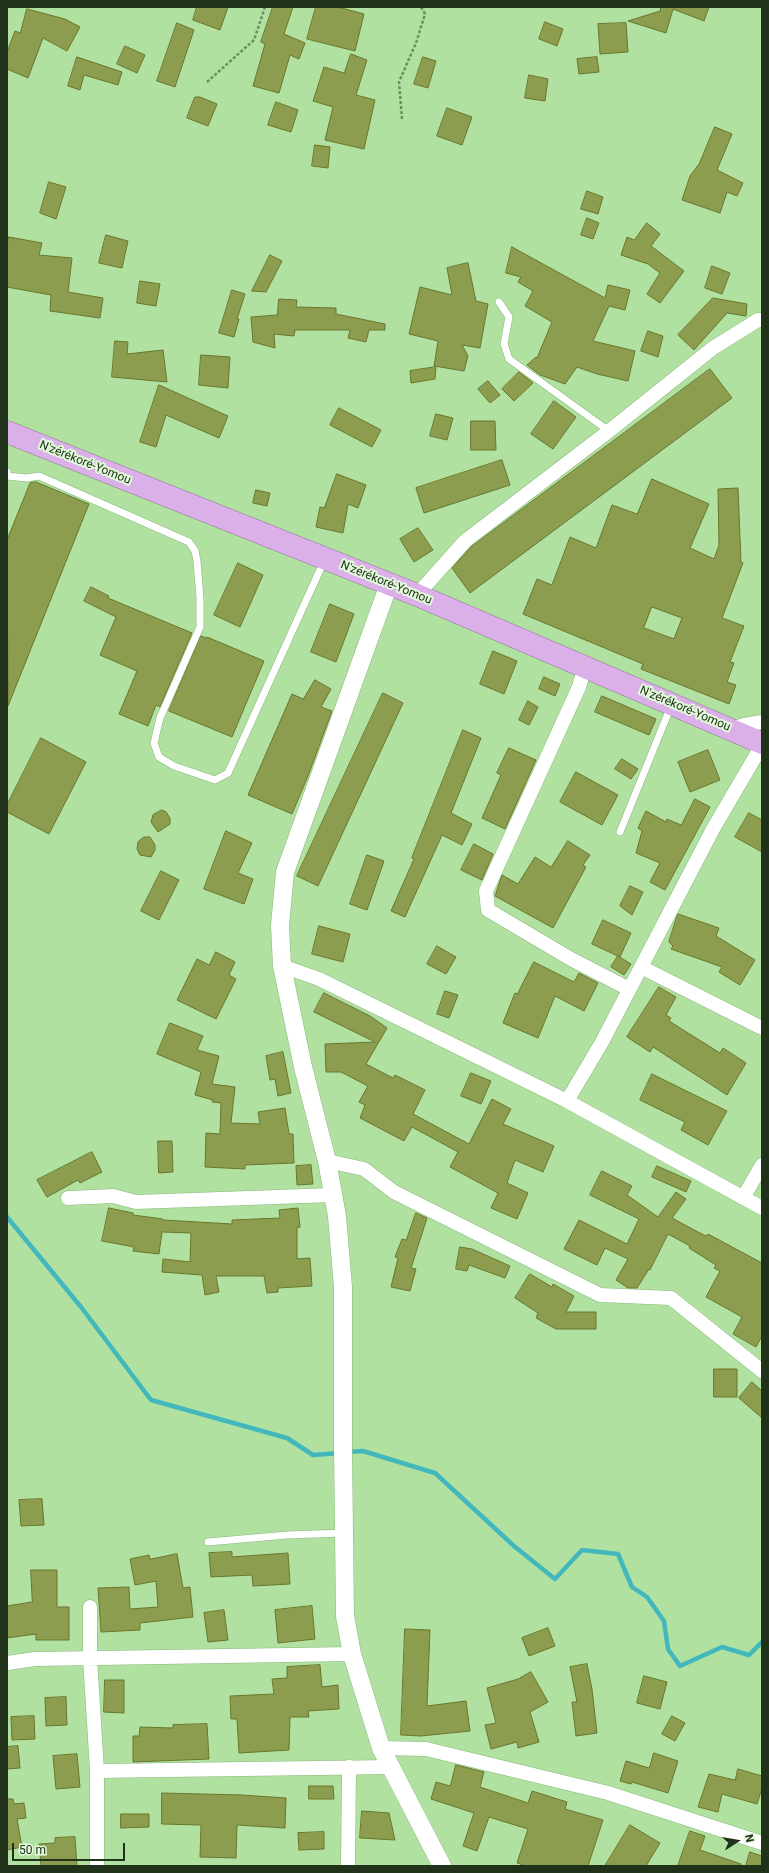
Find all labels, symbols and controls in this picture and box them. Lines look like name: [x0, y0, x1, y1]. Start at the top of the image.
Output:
street label: N'zérékoré-Yomou: [37, 438, 133, 488]
street label: N'zérékoré-Yomou: [338, 558, 434, 608]
street label: N'zérékoré-Yomou: [637, 683, 733, 735]
north arrow: [717, 1821, 757, 1861]
text: N: [742, 1833, 756, 1844]
scale bar: [14, 1835, 127, 1861]
text: 50 m: [19, 1843, 46, 1857]

